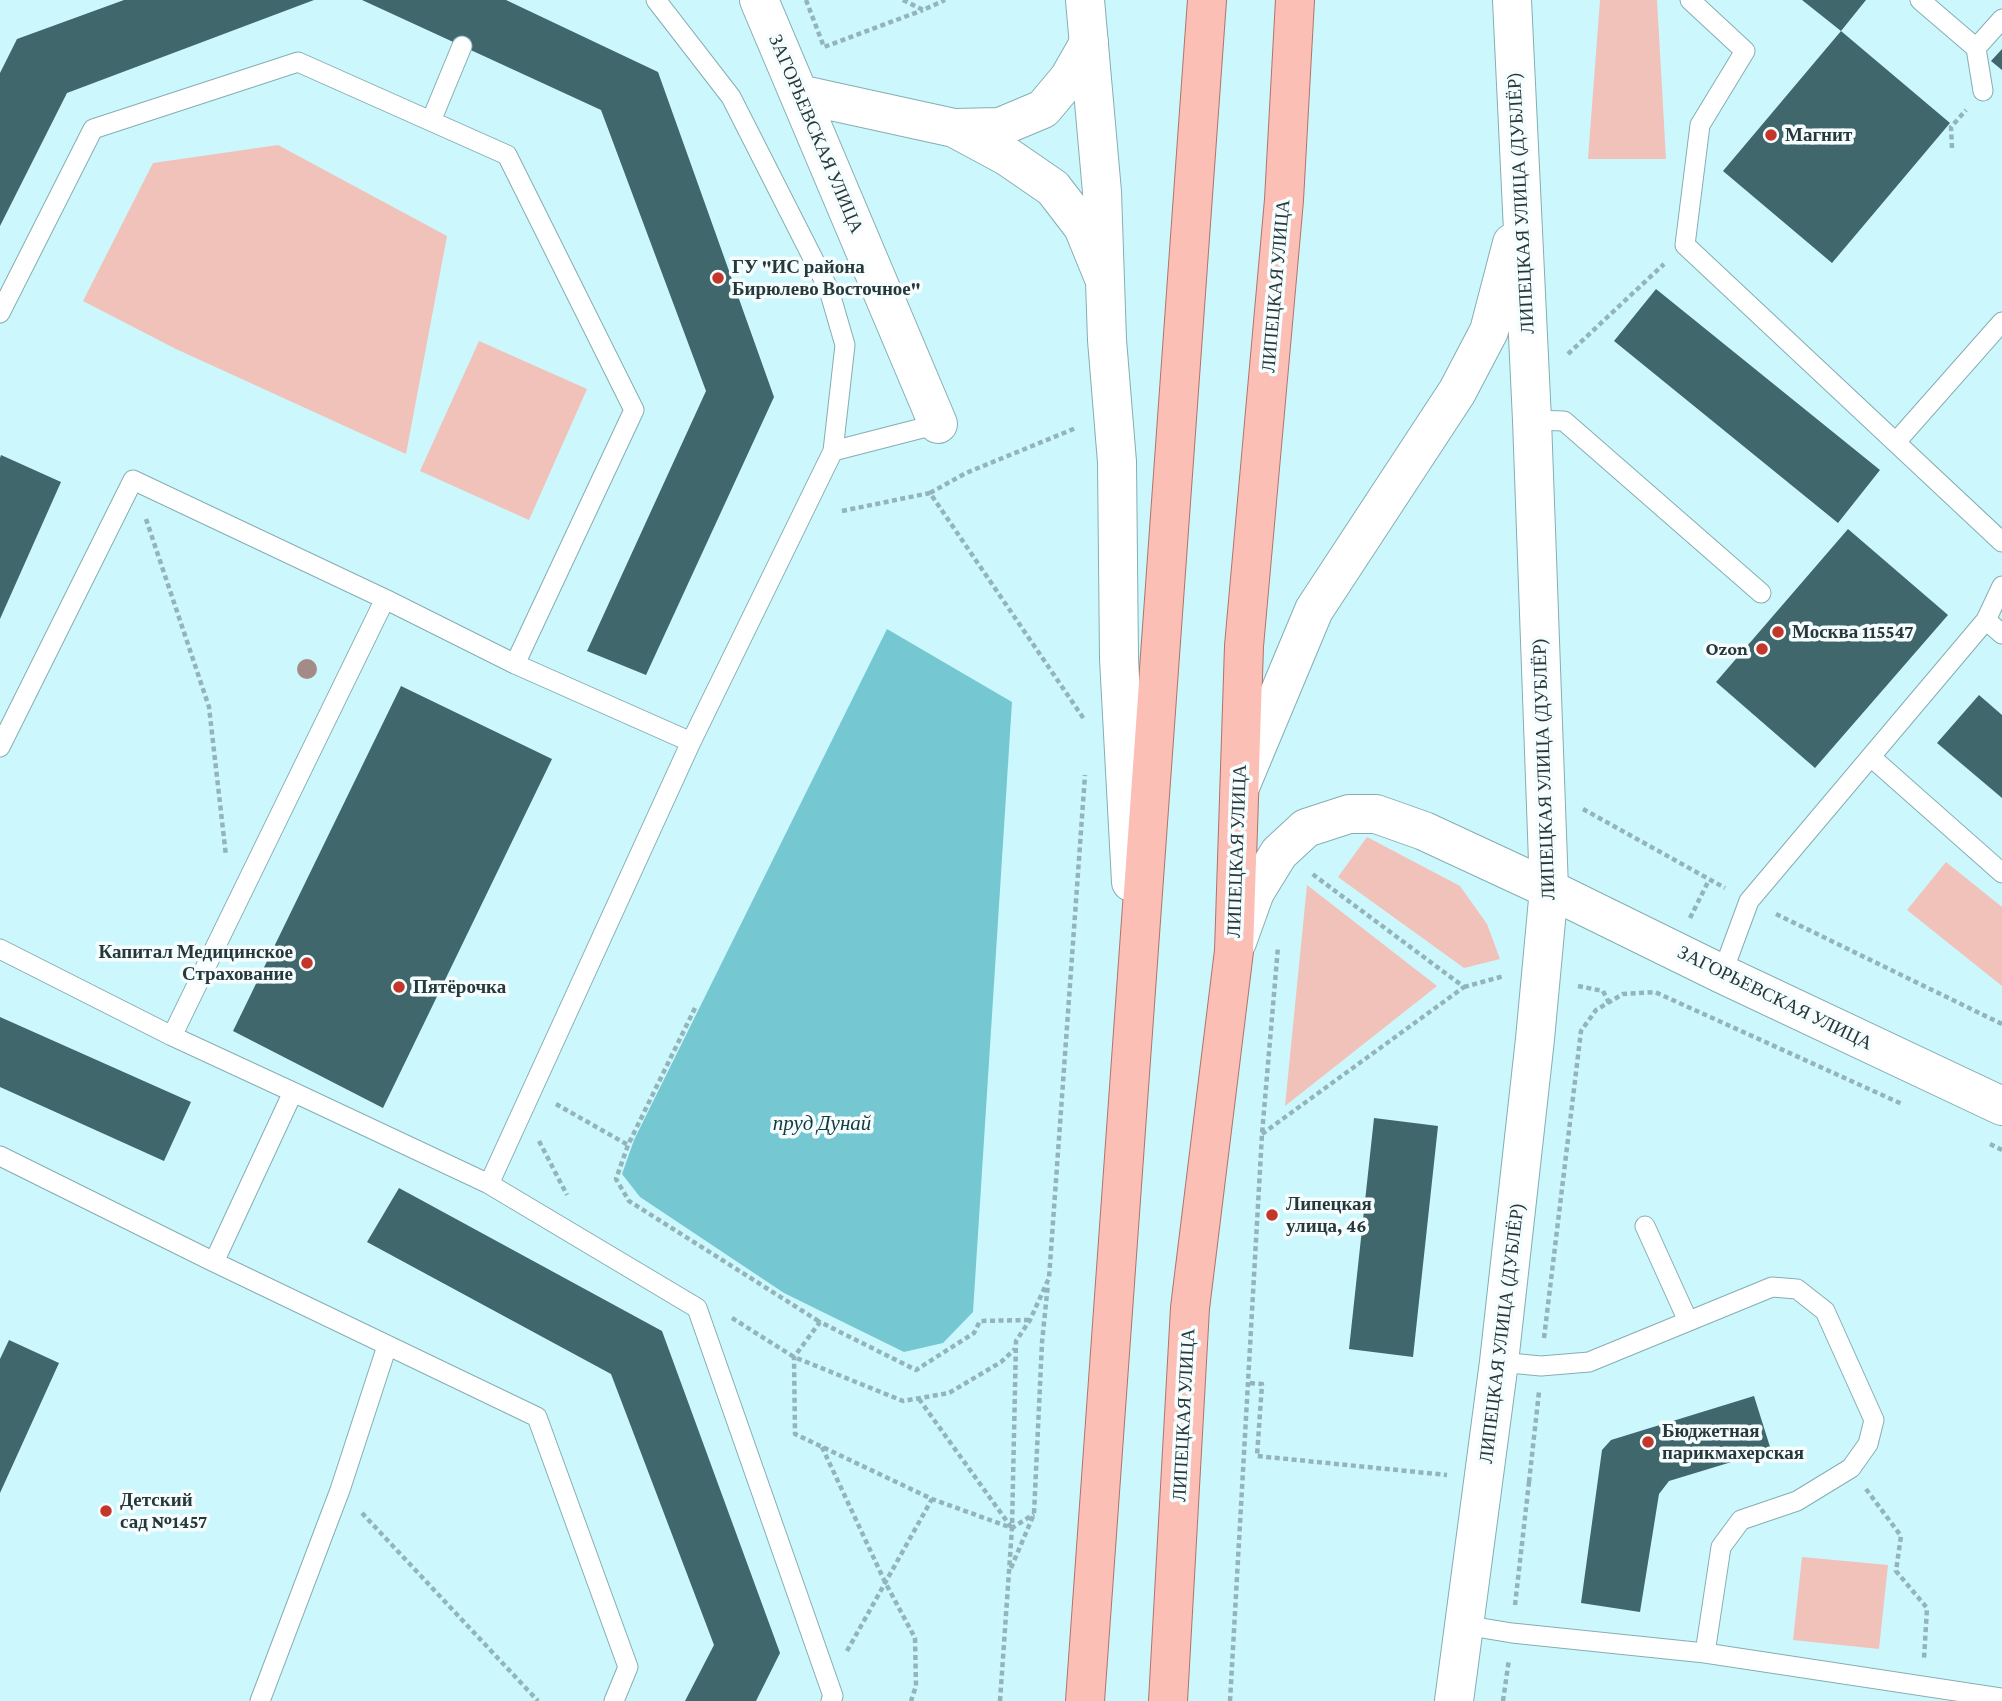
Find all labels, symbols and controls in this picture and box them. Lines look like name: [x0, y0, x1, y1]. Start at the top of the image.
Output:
street label: ЗАГОРЬЕВСКАЯ УЛИЦА: [764, 31, 868, 237]
street label: ЛИПЕЦКАЯ УЛИЦА (ДУБЛЁР): [1503, 71, 1539, 335]
place label: Магнит: [1785, 124, 1852, 146]
marker: Магнит: [1763, 127, 1779, 143]
street label: ЛИПЕЦКАЯ УЛИЦА: [1257, 199, 1295, 373]
place label: ГУ "ИС района Бирюлево Восточное": [732, 256, 921, 300]
marker: ГУ "ИС района Бирюлево Восточное": [710, 270, 726, 286]
place label: Москва 115547: [1792, 621, 1914, 643]
marker: Москва 115547: [1770, 624, 1786, 640]
street label: ЛИПЕЦКАЯ УЛИЦА (ДУБЛЁР): [1528, 637, 1560, 901]
place label: Ozon: [1705, 638, 1748, 660]
marker: Ozon: [1754, 641, 1770, 657]
street label: ЛИПЕЦКАЯ УЛИЦА: [1223, 764, 1251, 938]
place label: Капитал Медицинское Страхование: [98, 941, 293, 985]
street label: ЗАГОРЬЕВСКАЯ УЛИЦА: [1674, 941, 1876, 1055]
marker: Капитал Медицинское Страхование: [299, 955, 315, 971]
place label: Пятёрочка: [413, 976, 506, 998]
marker: Пятёрочка: [391, 979, 407, 995]
water label: пруд Дунай: [773, 1111, 871, 1137]
place label: Липецкая улица, 46: [1286, 1193, 1372, 1237]
street label: ЛИПЕЦКАЯ УЛИЦА (ДУБЛЁР): [1475, 1201, 1529, 1465]
marker: Липецкая улица, 46: [1264, 1207, 1280, 1223]
street label: ЛИПЕЦКАЯ УЛИЦА: [1168, 1328, 1200, 1502]
place label: Бюджетная парикмахерская: [1662, 1420, 1804, 1464]
marker: Бюджетная парикмахерская: [1640, 1434, 1656, 1450]
place label: Детский сад №1457: [120, 1489, 207, 1533]
marker: Детский сад №1457: [98, 1503, 114, 1519]

